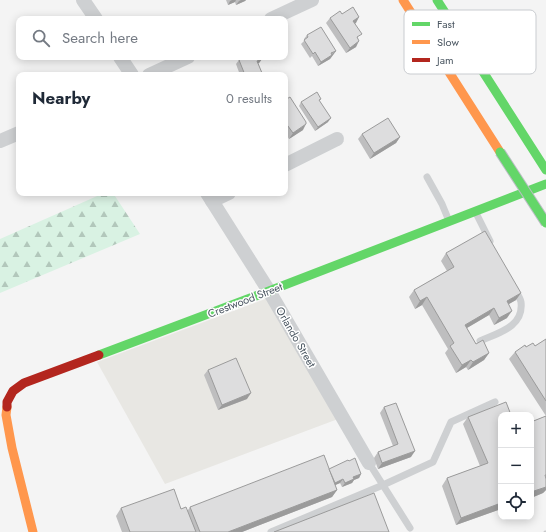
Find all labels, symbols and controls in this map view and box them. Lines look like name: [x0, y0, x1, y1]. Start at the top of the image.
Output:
legend: [404, 10, 536, 74]
search box: [16, 16, 288, 60]
text: Fast: [437, 16, 455, 32]
icon: search: [30, 27, 52, 49]
text: Search here: [62, 27, 138, 49]
text: Slow: [437, 34, 459, 50]
text: Jam: [435, 52, 454, 68]
text: Nearby: [32, 86, 90, 110]
text: 0 results: [226, 89, 272, 108]
street label: Crestwood Street: [205, 278, 285, 322]
street label: Orlando Street: [272, 304, 320, 371]
map controls: [498, 412, 534, 520]
button: +: [498, 412, 534, 448]
button: −: [498, 448, 534, 484]
button: locate: [498, 484, 534, 520]

